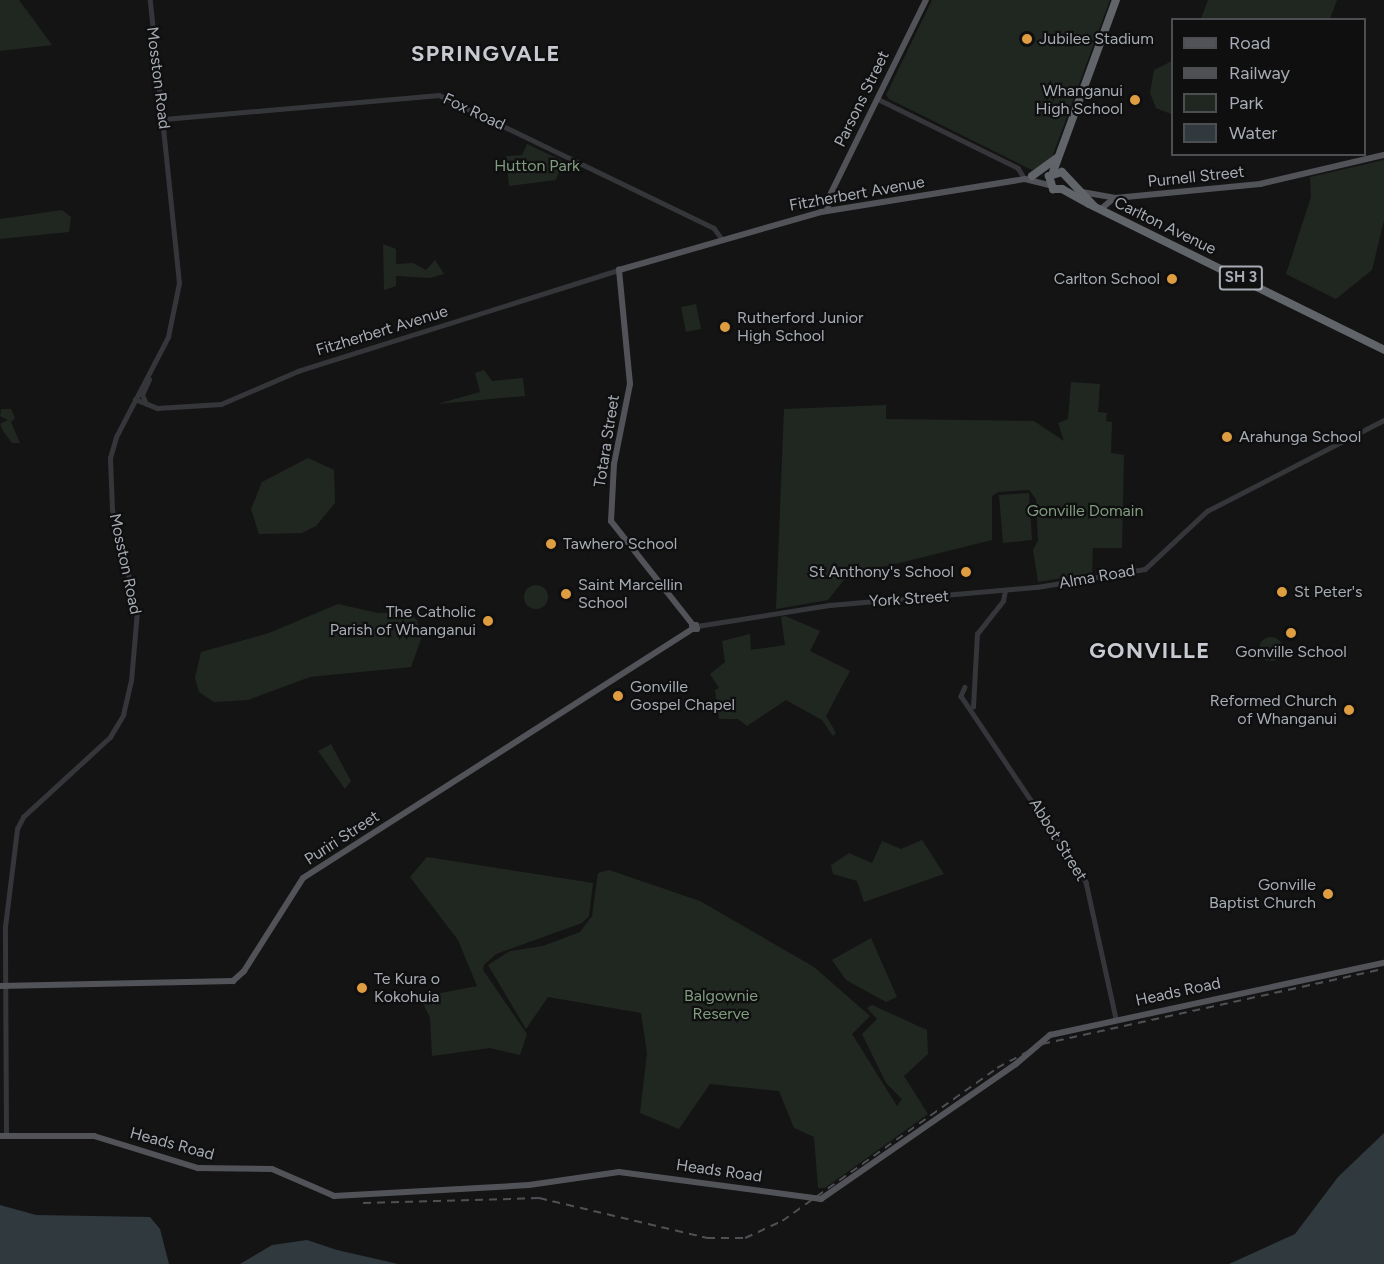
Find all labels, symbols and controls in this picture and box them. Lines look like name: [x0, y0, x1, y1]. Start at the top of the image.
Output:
legend: [1171, 18, 1366, 156]
street label: Mosston Road: [142, 26, 174, 130]
place label: Jubilee Stadium: [1039, 29, 1154, 49]
marker: Jubilee Stadium: [1020, 32, 1034, 46]
text: Road: [1229, 32, 1270, 54]
district label: SPRINGVALE: [411, 41, 561, 67]
street label: Parsons Street: [830, 48, 894, 150]
text: Railway: [1229, 62, 1290, 84]
place label: Whanganui High School: [1036, 81, 1123, 119]
street label: Fox Road: [440, 89, 508, 135]
text: Park: [1229, 92, 1263, 114]
marker: Whanganui High School: [1128, 93, 1142, 107]
text: Water: [1229, 122, 1277, 144]
park label: Hutton Park: [494, 156, 580, 176]
street label: Purnell Street: [1147, 162, 1245, 192]
street label: Fitzherbert Avenue: [788, 173, 926, 215]
street label: Carlton Avenue: [1111, 193, 1219, 259]
road number: SH 3: [1218, 266, 1264, 290]
place label: Carlton School: [1054, 269, 1160, 289]
marker: Carlton School: [1165, 272, 1179, 286]
street label: Fitzherbert Avenue: [314, 302, 450, 360]
place label: Rutherford Junior High School: [737, 308, 863, 346]
marker: Rutherford Junior High School: [718, 320, 732, 334]
street label: Totara Street: [590, 393, 624, 489]
place label: Arahunga School: [1239, 427, 1361, 447]
marker: Arahunga School: [1220, 430, 1234, 444]
park label: Gonville Domain: [1027, 501, 1143, 521]
street label: Mosston Road: [105, 512, 145, 616]
place label: Tawhero School: [563, 534, 677, 554]
marker: Tawhero School: [544, 537, 558, 551]
street label: Alma Road: [1057, 561, 1137, 593]
place label: St Anthony's School: [809, 562, 954, 582]
marker: St Anthony's School: [959, 565, 973, 579]
place label: Saint Marcellin School: [578, 575, 683, 613]
place label: St Peter's: [1294, 582, 1362, 602]
marker: St Peter's: [1275, 585, 1289, 599]
marker: Saint Marcellin School: [559, 587, 573, 601]
street label: York Street: [868, 587, 950, 611]
place label: The Catholic Parish of Whanganui: [330, 602, 476, 640]
marker: The Catholic Parish of Whanganui: [481, 614, 495, 628]
marker: Gonville School: [1284, 626, 1298, 640]
district label: GONVILLE: [1089, 638, 1211, 664]
place label: Gonville School: [1235, 642, 1347, 662]
place label: Gonville Gospel Chapel: [630, 677, 735, 715]
marker: Gonville Gospel Chapel: [611, 689, 625, 703]
place label: Reformed Church of Whanganui: [1210, 691, 1337, 729]
marker: Reformed Church of Whanganui: [1342, 703, 1356, 717]
street label: Abbot Street: [1025, 795, 1091, 885]
street label: Puriri Street: [301, 807, 383, 869]
place label: Gonville Baptist Church: [1209, 875, 1316, 913]
marker: Gonville Baptist Church: [1321, 887, 1335, 901]
place label: Te Kura o Kokohuia: [374, 969, 440, 1007]
street label: Heads Road: [1134, 974, 1222, 1010]
marker: Te Kura o Kokohuia: [355, 981, 369, 995]
park label: Balgownie Reserve: [684, 986, 758, 1024]
street label: Heads Road: [128, 1124, 216, 1164]
street label: Heads Road: [675, 1155, 763, 1187]

